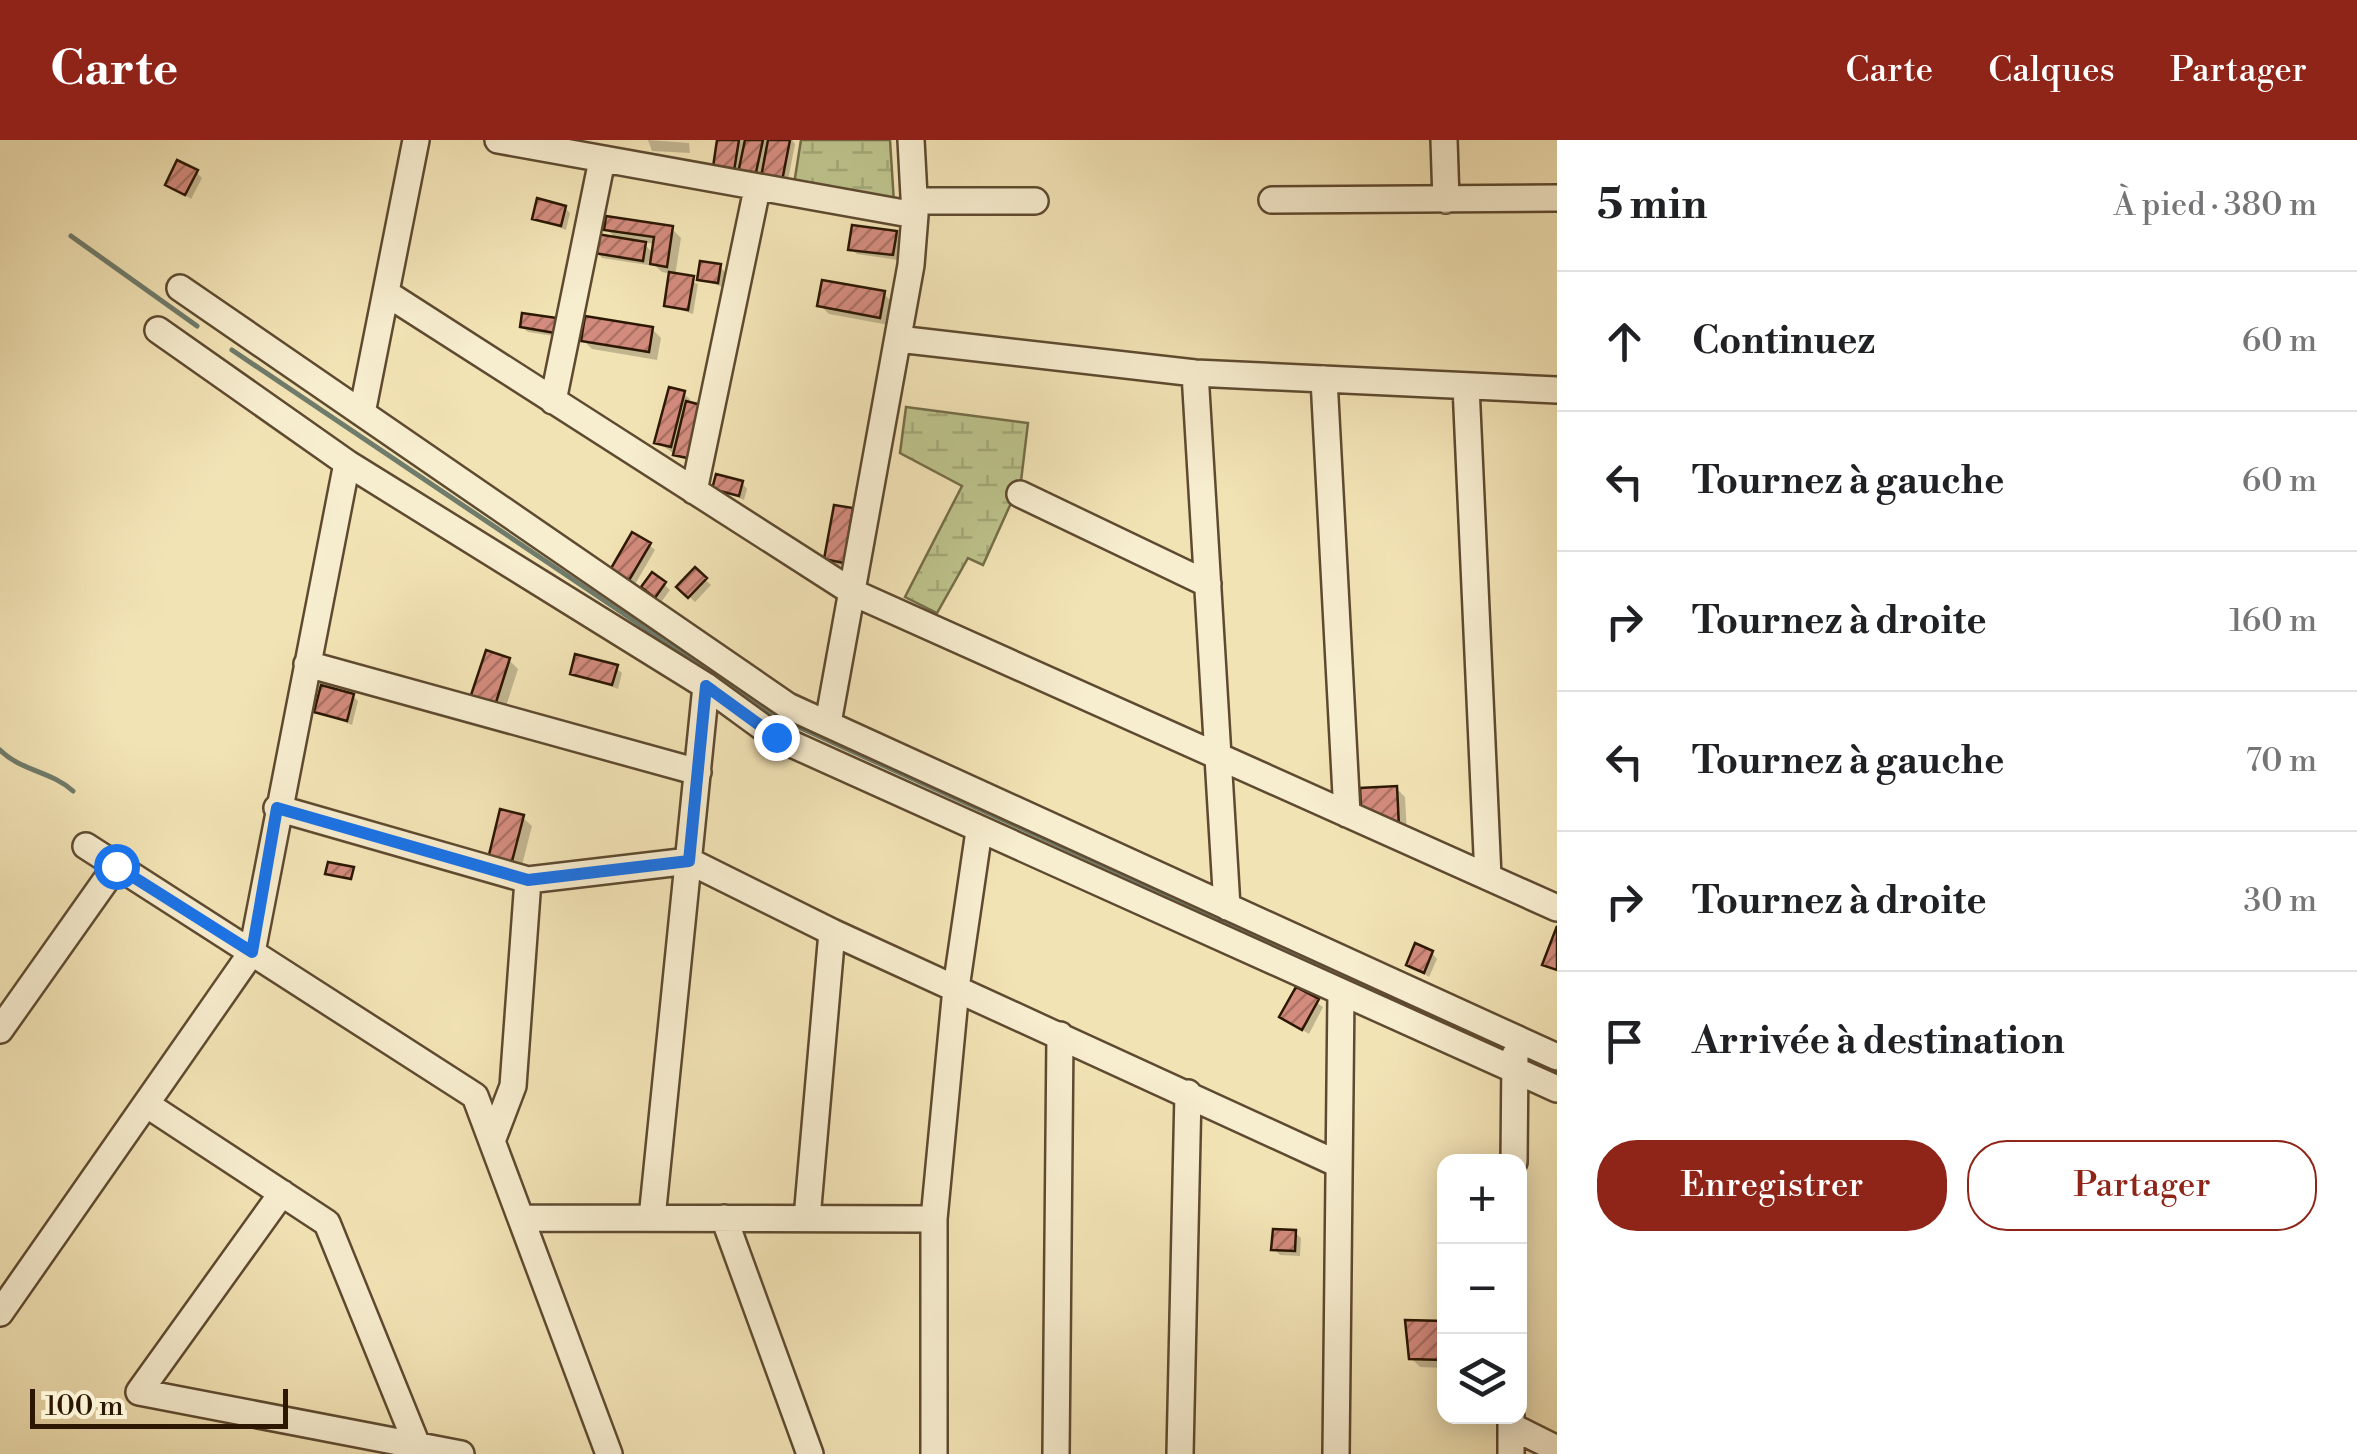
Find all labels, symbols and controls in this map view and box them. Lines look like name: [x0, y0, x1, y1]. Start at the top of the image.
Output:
text: Carte: [50, 40, 178, 100]
text: Carte: [1846, 49, 1933, 92]
text: Calques: [1988, 49, 2115, 92]
text: Partager: [2170, 49, 2307, 92]
text: 5 min: [1597, 179, 1707, 232]
text: À pied · 380 m: [2113, 185, 2317, 225]
icon: ahead: [1597, 314, 1652, 369]
text: Continuez: [1692, 318, 1875, 365]
text: 60 m: [2242, 321, 2317, 361]
icon: left: [1597, 454, 1652, 509]
text: Tournez à gauche: [1692, 458, 2004, 505]
text: 60 m: [2242, 461, 2317, 501]
icon: right: [1597, 594, 1652, 649]
text: Tournez à droite: [1692, 598, 1987, 645]
text: 160 m: [2229, 601, 2317, 641]
route end: [754, 715, 800, 761]
icon: left: [1597, 734, 1652, 789]
text: Tournez à gauche: [1692, 738, 2004, 785]
text: 70 m: [2246, 741, 2317, 781]
route start: [94, 844, 140, 890]
icon: right: [1597, 874, 1652, 929]
text: Tournez à droite: [1692, 878, 1987, 925]
text: 30 m: [2243, 881, 2317, 921]
icon: arrive: [1597, 1014, 1652, 1069]
text: Arrivée à destination: [1692, 1018, 2065, 1065]
button: Enregistrer: [1597, 1140, 1947, 1231]
button: Partager: [1967, 1140, 2317, 1231]
map controls: [1437, 1154, 1527, 1424]
button: +: [1437, 1154, 1527, 1244]
button: −: [1437, 1244, 1527, 1334]
button: layers: [1437, 1334, 1527, 1424]
scale bar: [30, 1384, 288, 1428]
text: 100 m: [45, 1389, 124, 1424]

